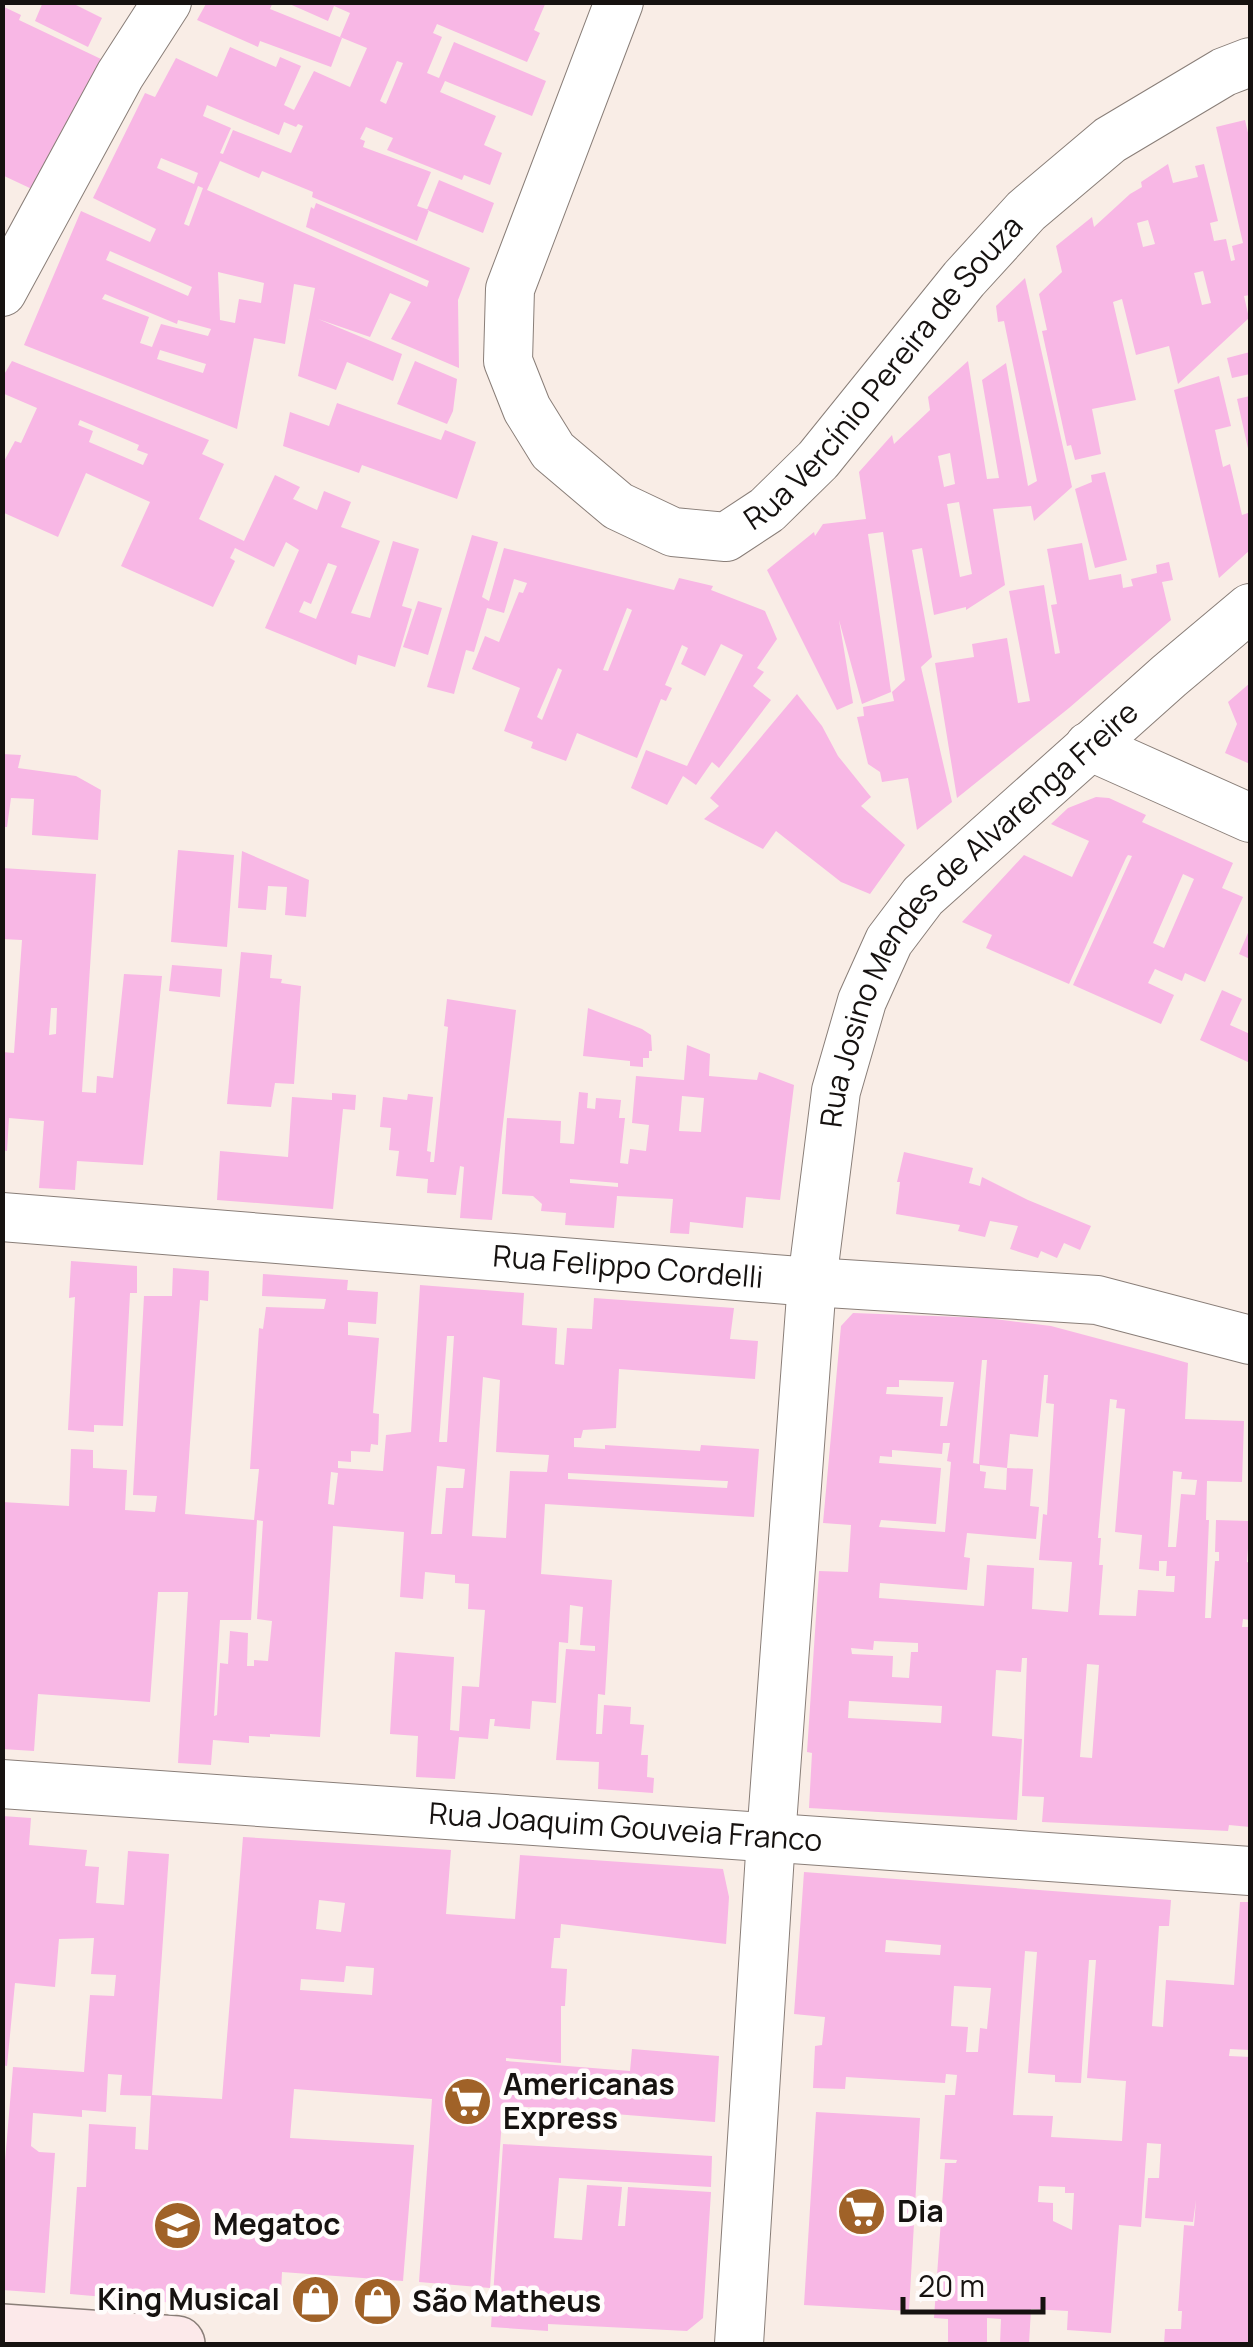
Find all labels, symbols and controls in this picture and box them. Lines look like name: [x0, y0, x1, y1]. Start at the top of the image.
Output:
street label: Rua Vercínio Pereira de Souza: [735, 206, 1031, 539]
street label: Rua Josino Mendes de Alvarenga Freire: [810, 691, 1146, 1130]
street label: Rua Felippo Cordelli: [491, 1234, 765, 1297]
street label: Rua Joaquim Gouveia Franco: [428, 1792, 824, 1860]
place label: Americanas Express: [503, 2063, 675, 2138]
supermarket icon: Americanas Express: [442, 2076, 494, 2128]
supermarket icon: Dia: [836, 2186, 888, 2238]
place label: Dia: [897, 2190, 944, 2231]
school or university icon: Megatoc: [152, 2199, 204, 2251]
place label: Megatoc: [213, 2203, 340, 2244]
scale bar: [903, 2252, 1043, 2314]
text: 20 m: [918, 2265, 985, 2306]
shop icon: King Musical: [289, 2274, 341, 2326]
shop icon: São Matheus: [351, 2276, 403, 2328]
place label: King Musical: [97, 2278, 280, 2319]
place label: São Matheus: [412, 2280, 601, 2321]

